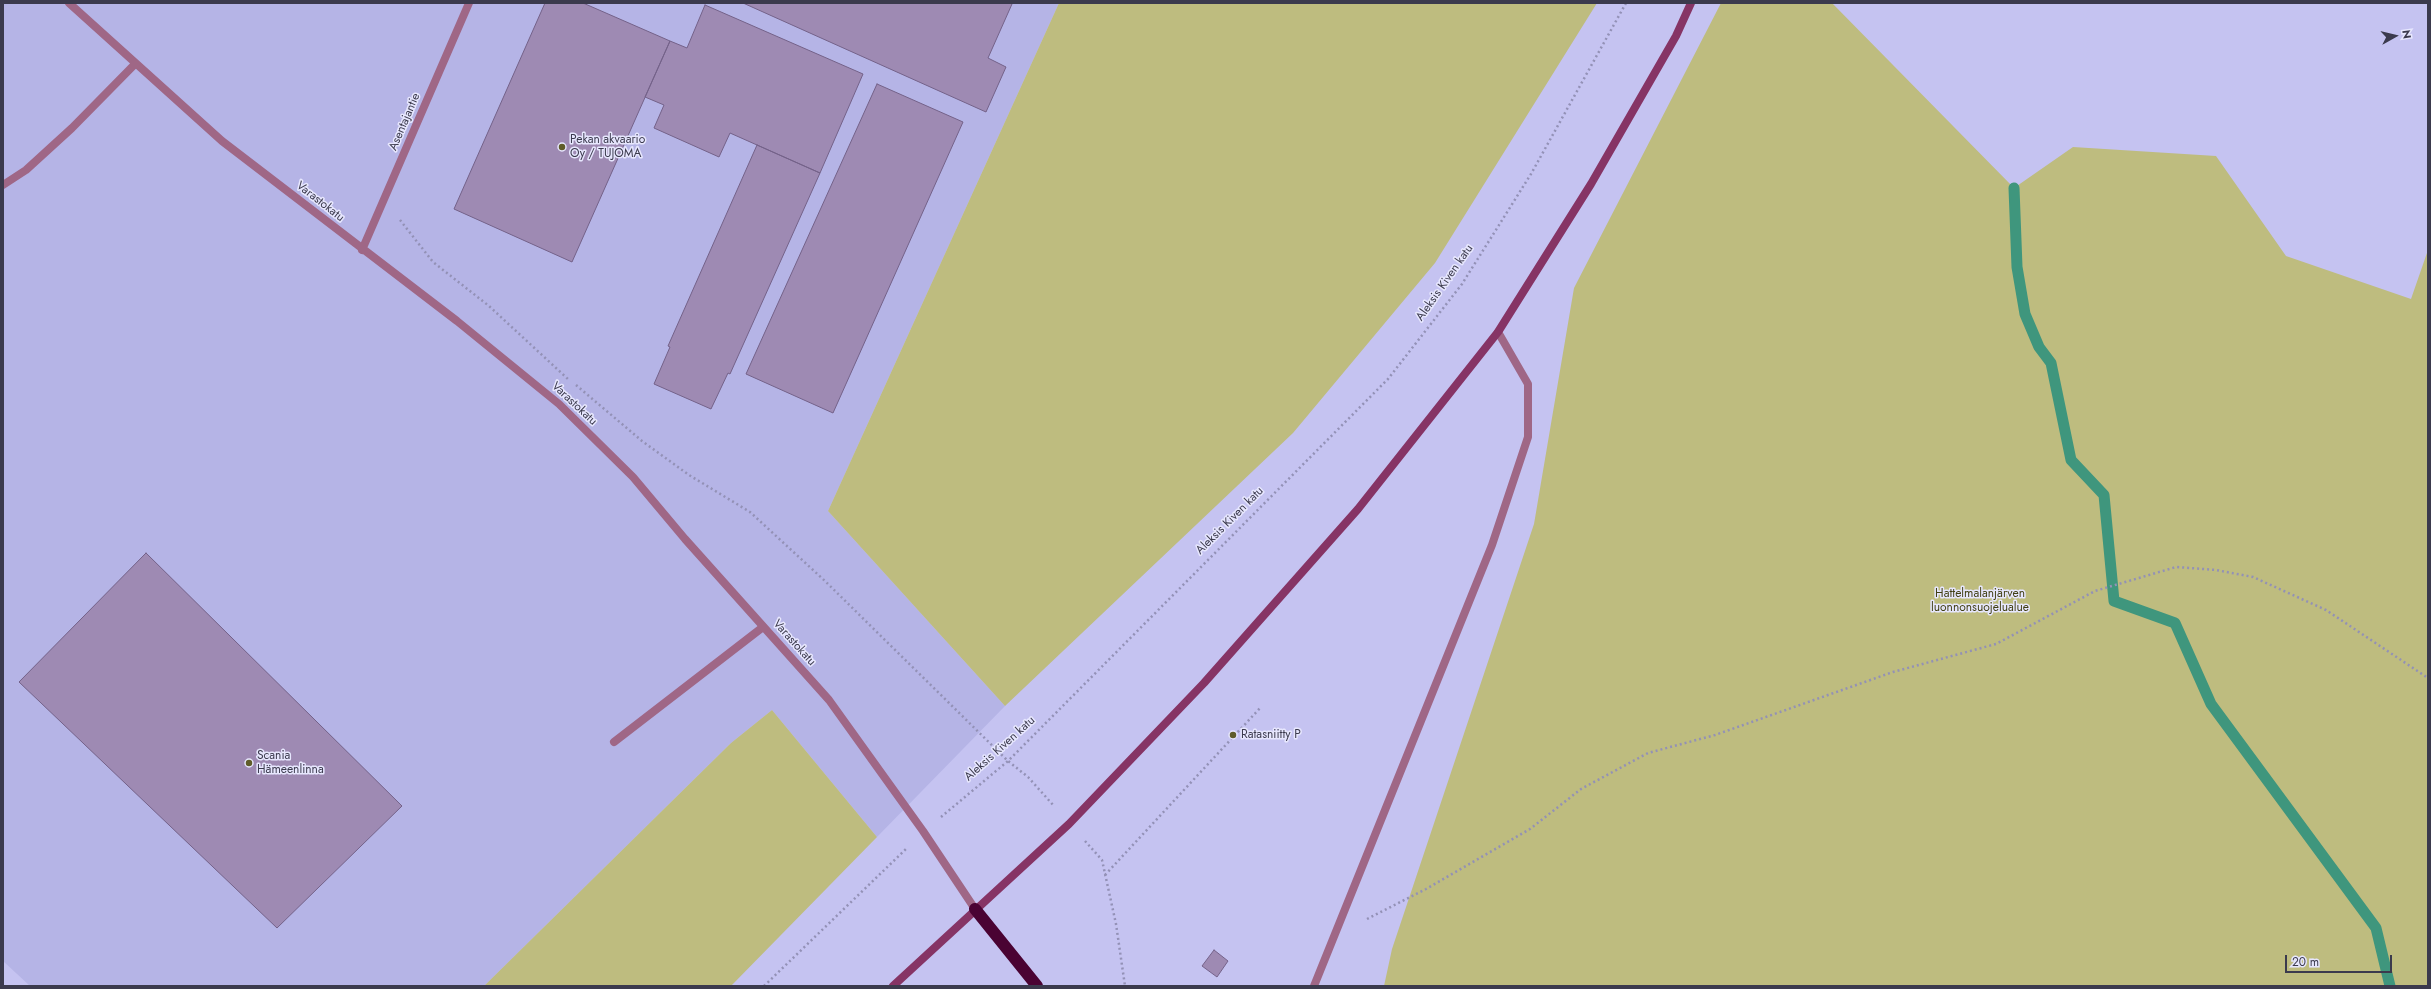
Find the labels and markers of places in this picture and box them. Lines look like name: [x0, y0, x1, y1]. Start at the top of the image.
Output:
place label: Pekan akvaario Oy / TUJOMA: [570, 133, 645, 161]
marker: Pekan akvaario Oy / TUJOMA: [557, 142, 567, 152]
place label: Ratasniitty P: [1241, 728, 1301, 742]
marker: Ratasniitty P: [1228, 730, 1238, 740]
place label: Scania Hämeenlinna: [257, 749, 324, 777]
marker: Scania Hämeenlinna: [244, 758, 254, 768]

